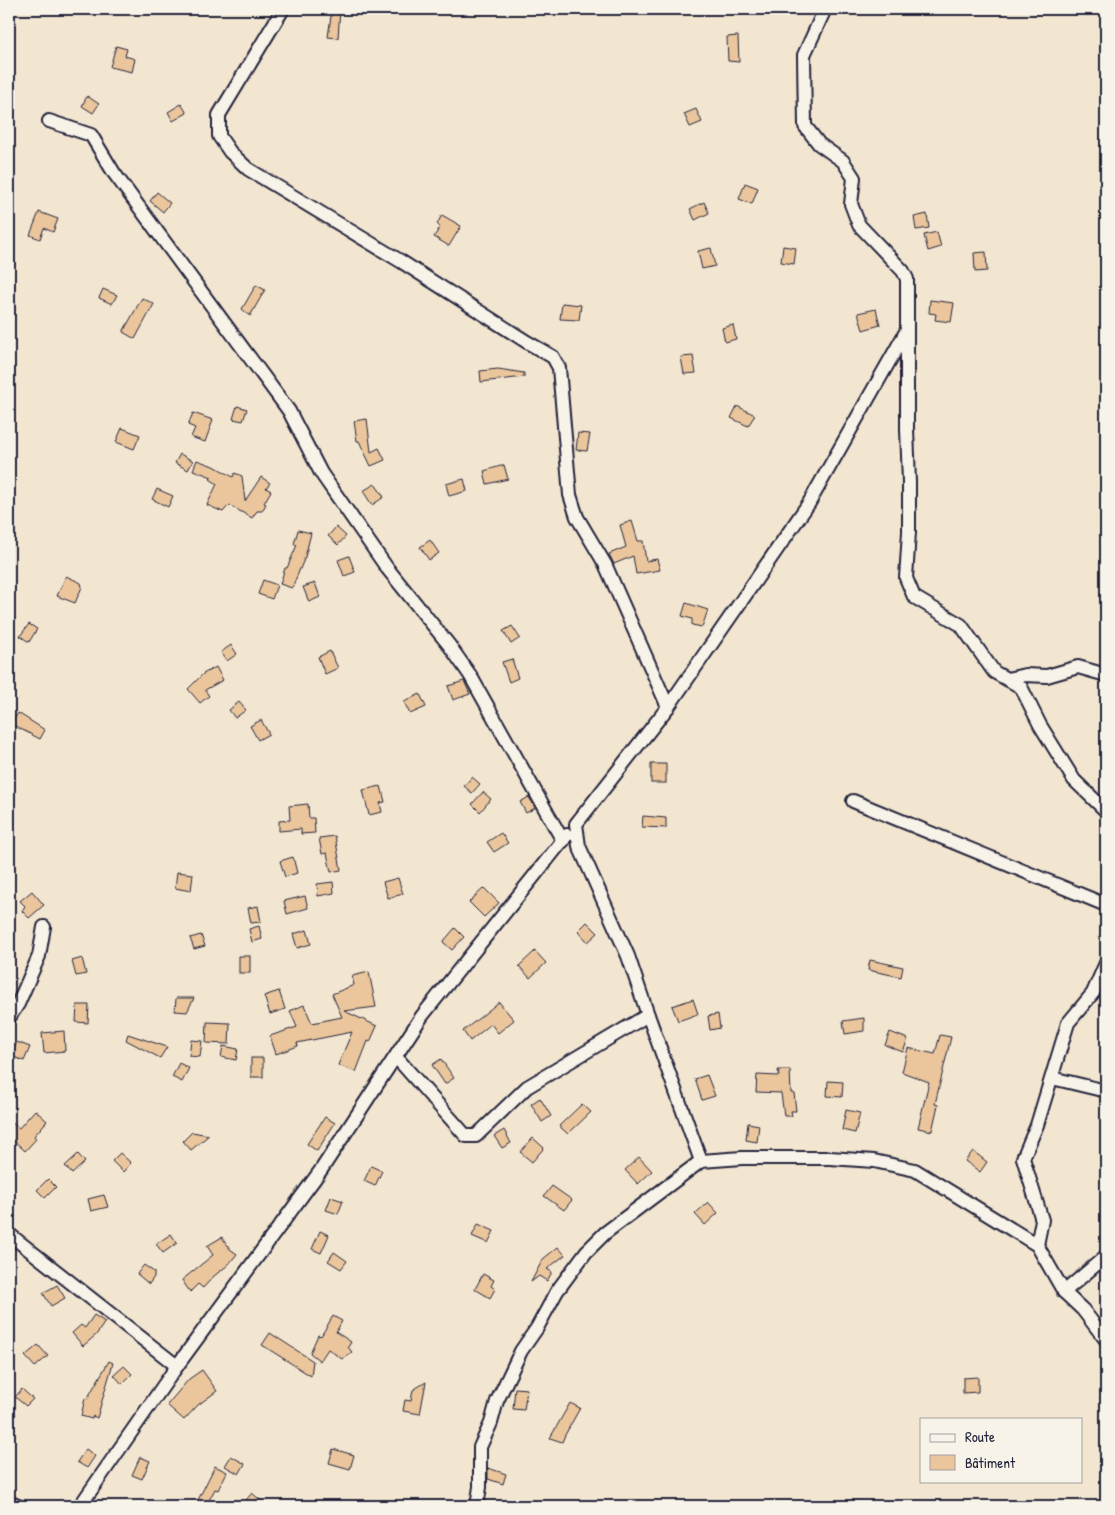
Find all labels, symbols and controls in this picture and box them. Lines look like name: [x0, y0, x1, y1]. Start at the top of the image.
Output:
legend: [920, 1418, 1082, 1482]
text: Route: [965, 1426, 995, 1447]
text: Bâtiment: [965, 1452, 1016, 1473]

